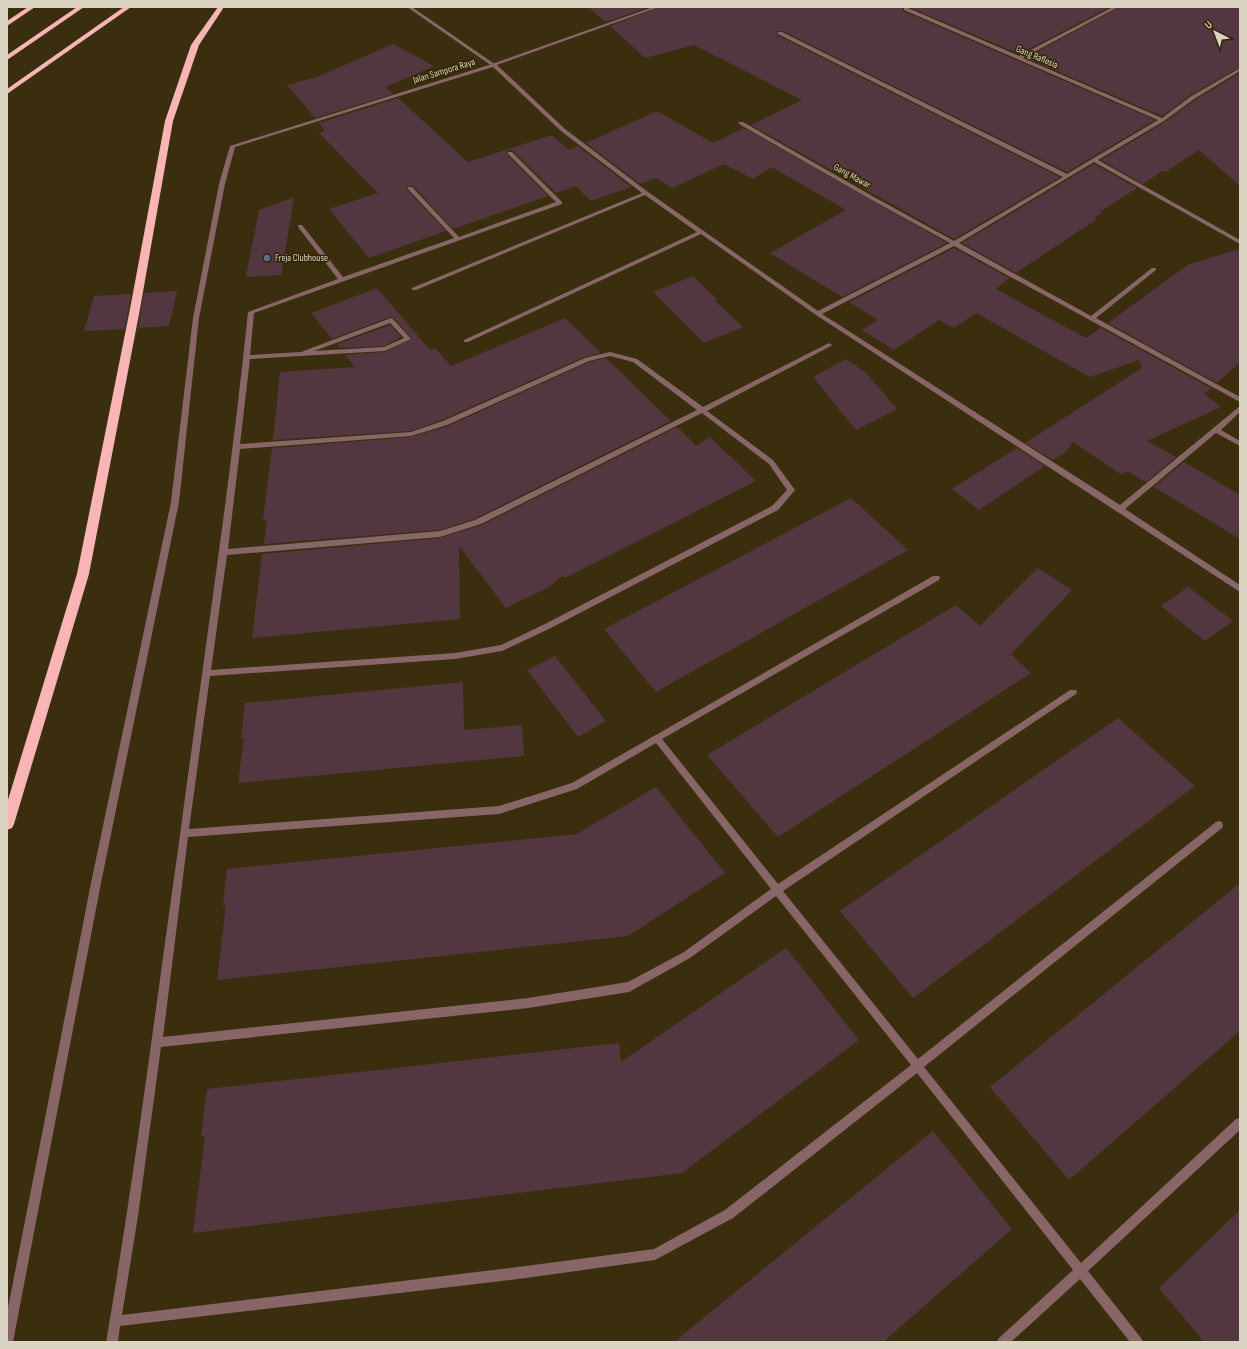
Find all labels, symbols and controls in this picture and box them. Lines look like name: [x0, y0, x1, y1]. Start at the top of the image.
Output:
north arrow: [1195, 12, 1235, 52]
text: U: [1202, 18, 1215, 32]
street label: Gang Raflesia: [1014, 43, 1060, 71]
street label: Jalan Sampora Raya: [411, 56, 477, 86]
street label: Gang Mawar: [831, 161, 873, 191]
place label: Freja Clubhouse: [275, 252, 328, 264]
marker: Freja Clubhouse: [262, 253, 272, 263]

